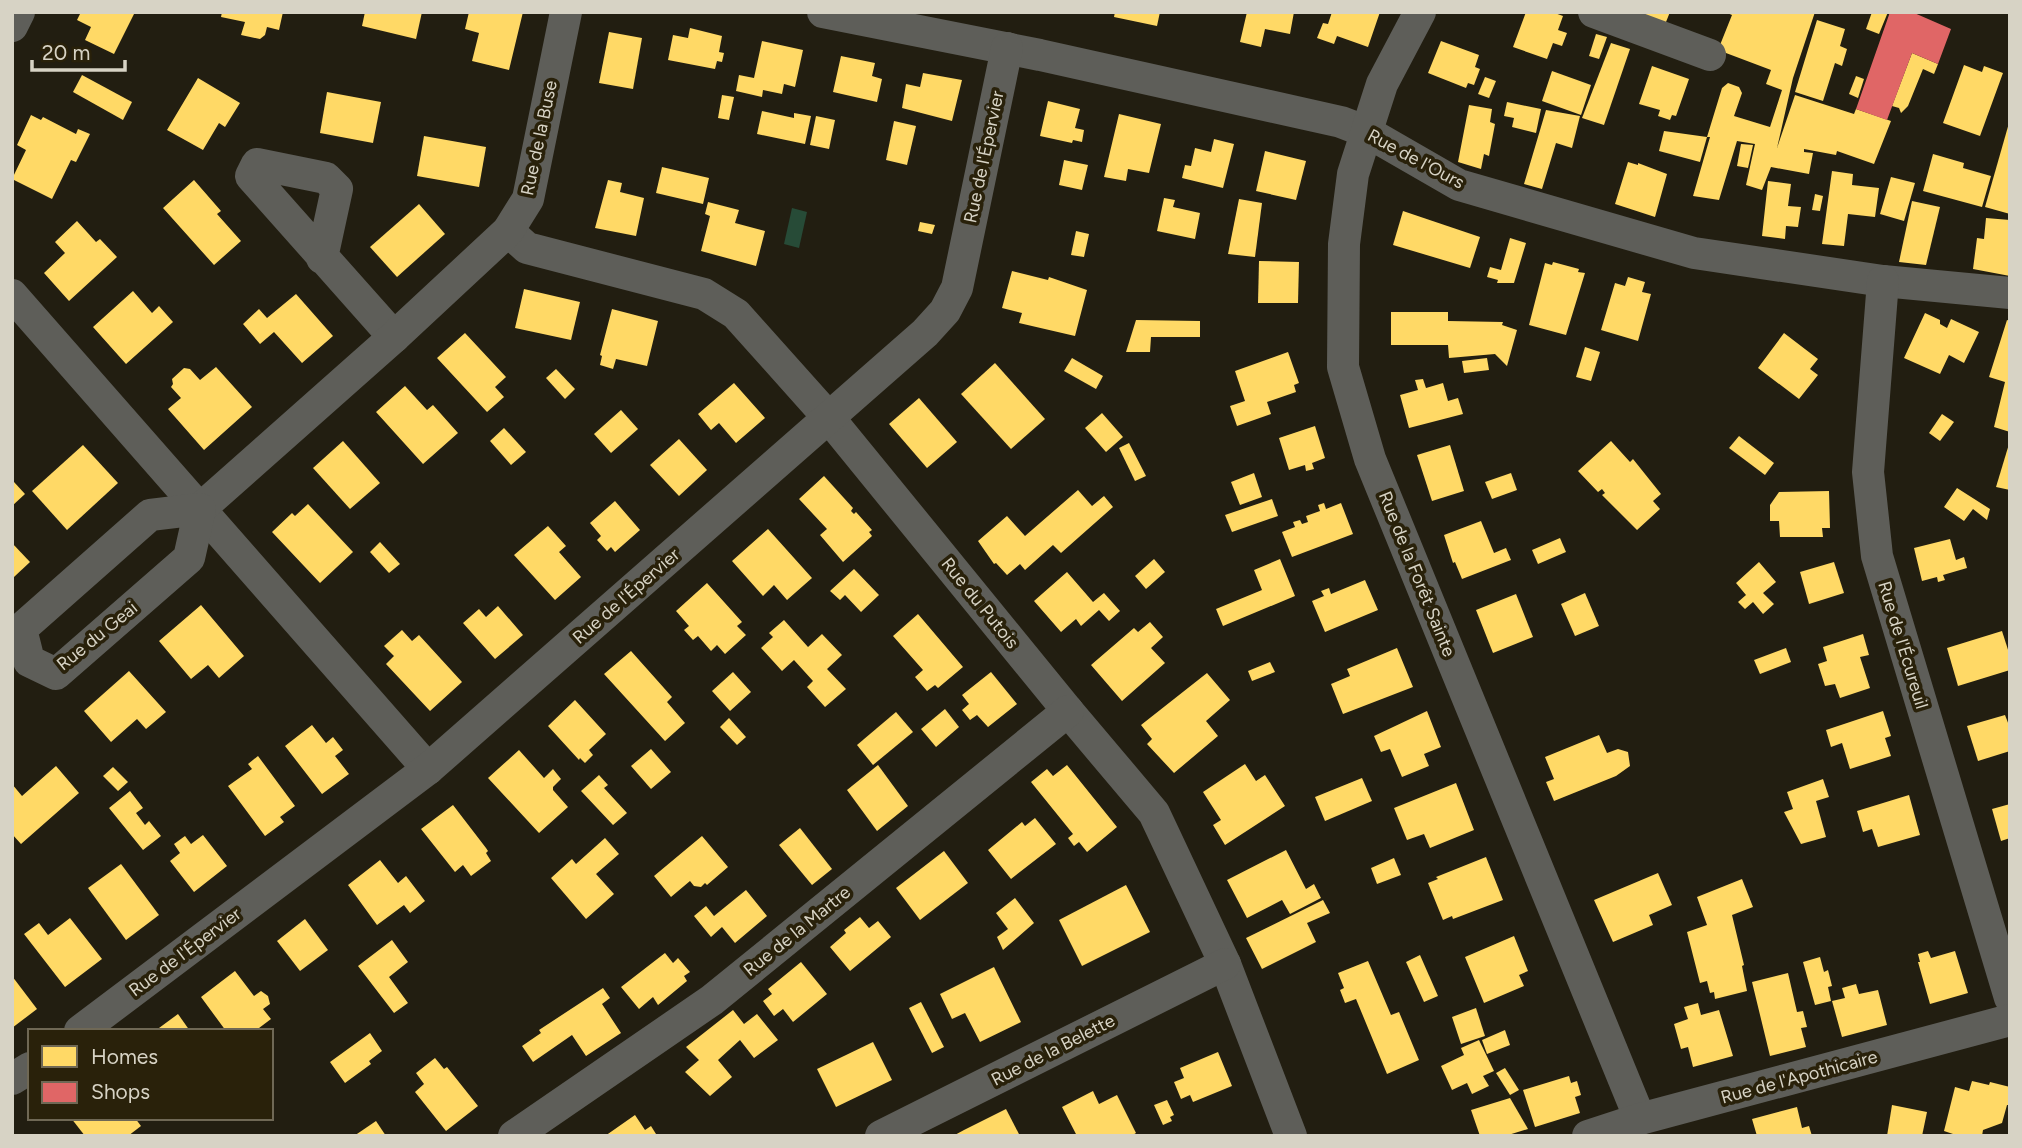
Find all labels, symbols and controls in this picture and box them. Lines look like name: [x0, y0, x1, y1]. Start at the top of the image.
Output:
scale bar: [32, 28, 124, 72]
text: 20 m: [42, 40, 90, 65]
street label: Rue de la Buse: [516, 78, 562, 198]
street label: Rue de l'Épervier: [959, 89, 1009, 225]
street label: Rue de l'Ours: [1364, 124, 1468, 194]
street label: Rue de la Forêt Sainte: [1374, 488, 1460, 660]
street label: Rue de l'Épervier: [568, 544, 684, 648]
street label: Rue du Putois: [937, 553, 1023, 653]
street label: Rue de l'Écureuil: [1873, 578, 1933, 712]
street label: Rue du Geai: [52, 597, 142, 675]
street label: Rue de la Martre: [739, 881, 855, 981]
street label: Rue de l'Épervier: [125, 903, 245, 1001]
street label: Rue de la Belette: [987, 1009, 1119, 1091]
legend: [28, 1029, 273, 1120]
text: Homes: [91, 1044, 158, 1069]
street label: Rue de l'Apothicaire: [1718, 1045, 1880, 1108]
text: Shops: [91, 1079, 150, 1104]

